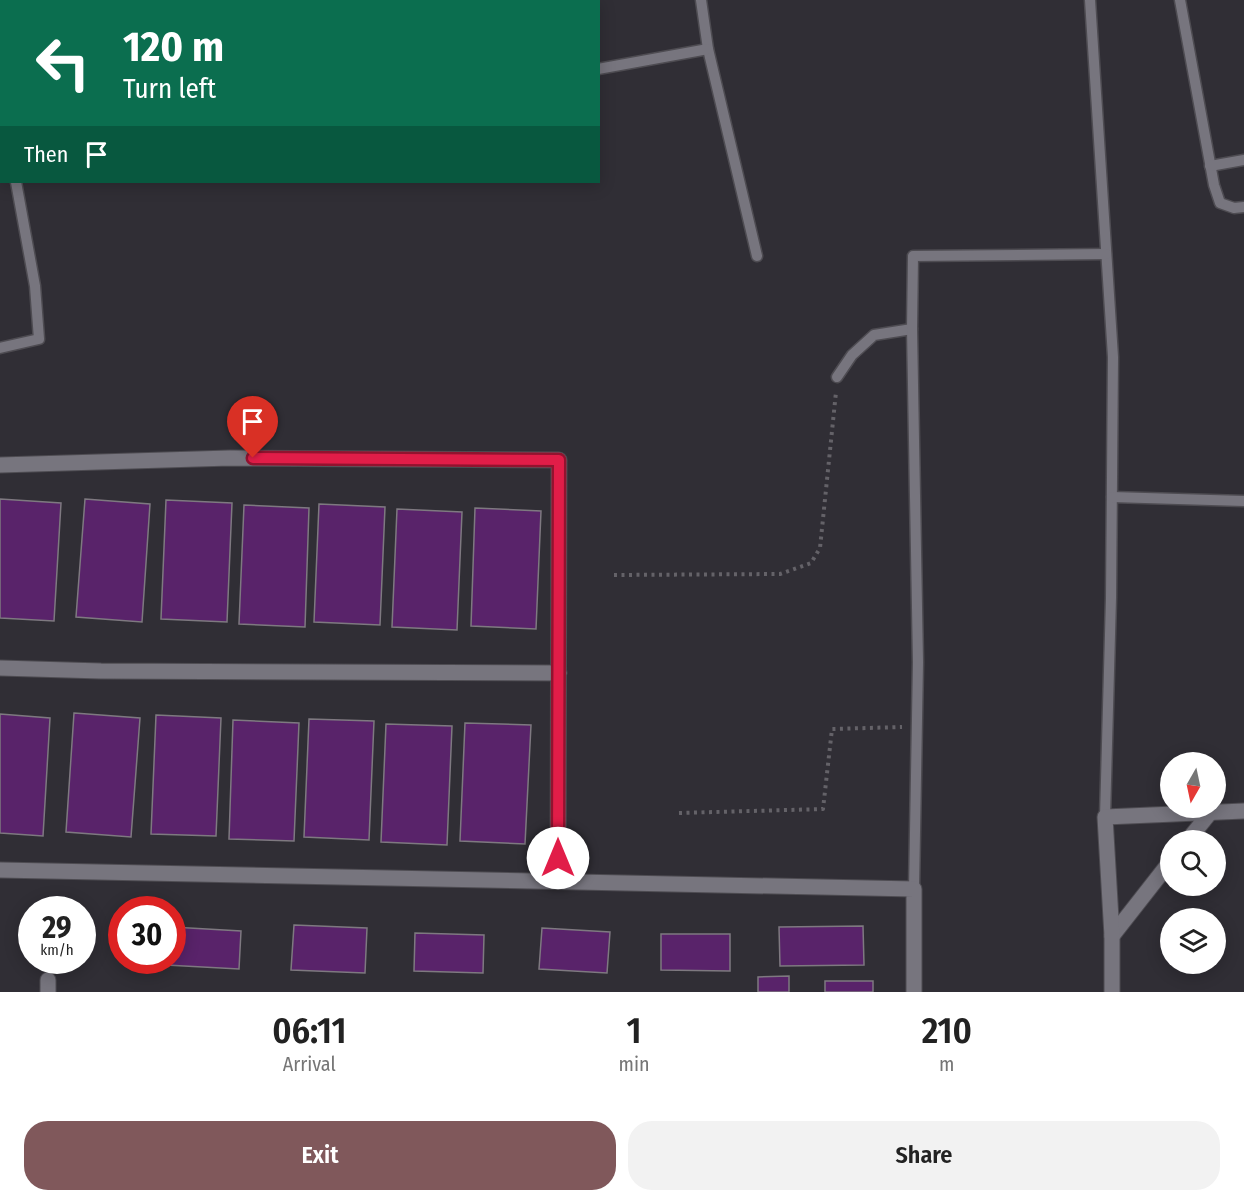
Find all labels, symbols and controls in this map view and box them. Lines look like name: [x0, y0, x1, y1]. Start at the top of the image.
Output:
text: 120 m: [123, 22, 224, 72]
icon: left: [24, 24, 102, 102]
text: Turn left: [123, 73, 216, 105]
icon: arrive: [80, 138, 113, 171]
text: Then: [24, 141, 68, 168]
pin: [227, 396, 278, 458]
icon: arrive: [236, 405, 269, 438]
north arrow: [1160, 752, 1226, 818]
map controls: [1160, 752, 1226, 974]
position arrow: [526, 826, 590, 890]
button: search: [1160, 830, 1226, 896]
speed limit sign: 30: [108, 896, 186, 974]
button: layers: [1160, 908, 1226, 974]
text: 29: [42, 910, 72, 946]
text: km/h: [40, 941, 74, 959]
text: 06:11: [272, 1009, 346, 1053]
text: 1: [627, 1009, 641, 1053]
text: 210: [922, 1009, 972, 1053]
text: Arrival: [283, 1052, 336, 1076]
text: min: [619, 1052, 649, 1076]
text: m: [939, 1052, 954, 1076]
button: Exit: [24, 1121, 616, 1190]
button: Share: [628, 1121, 1220, 1190]

